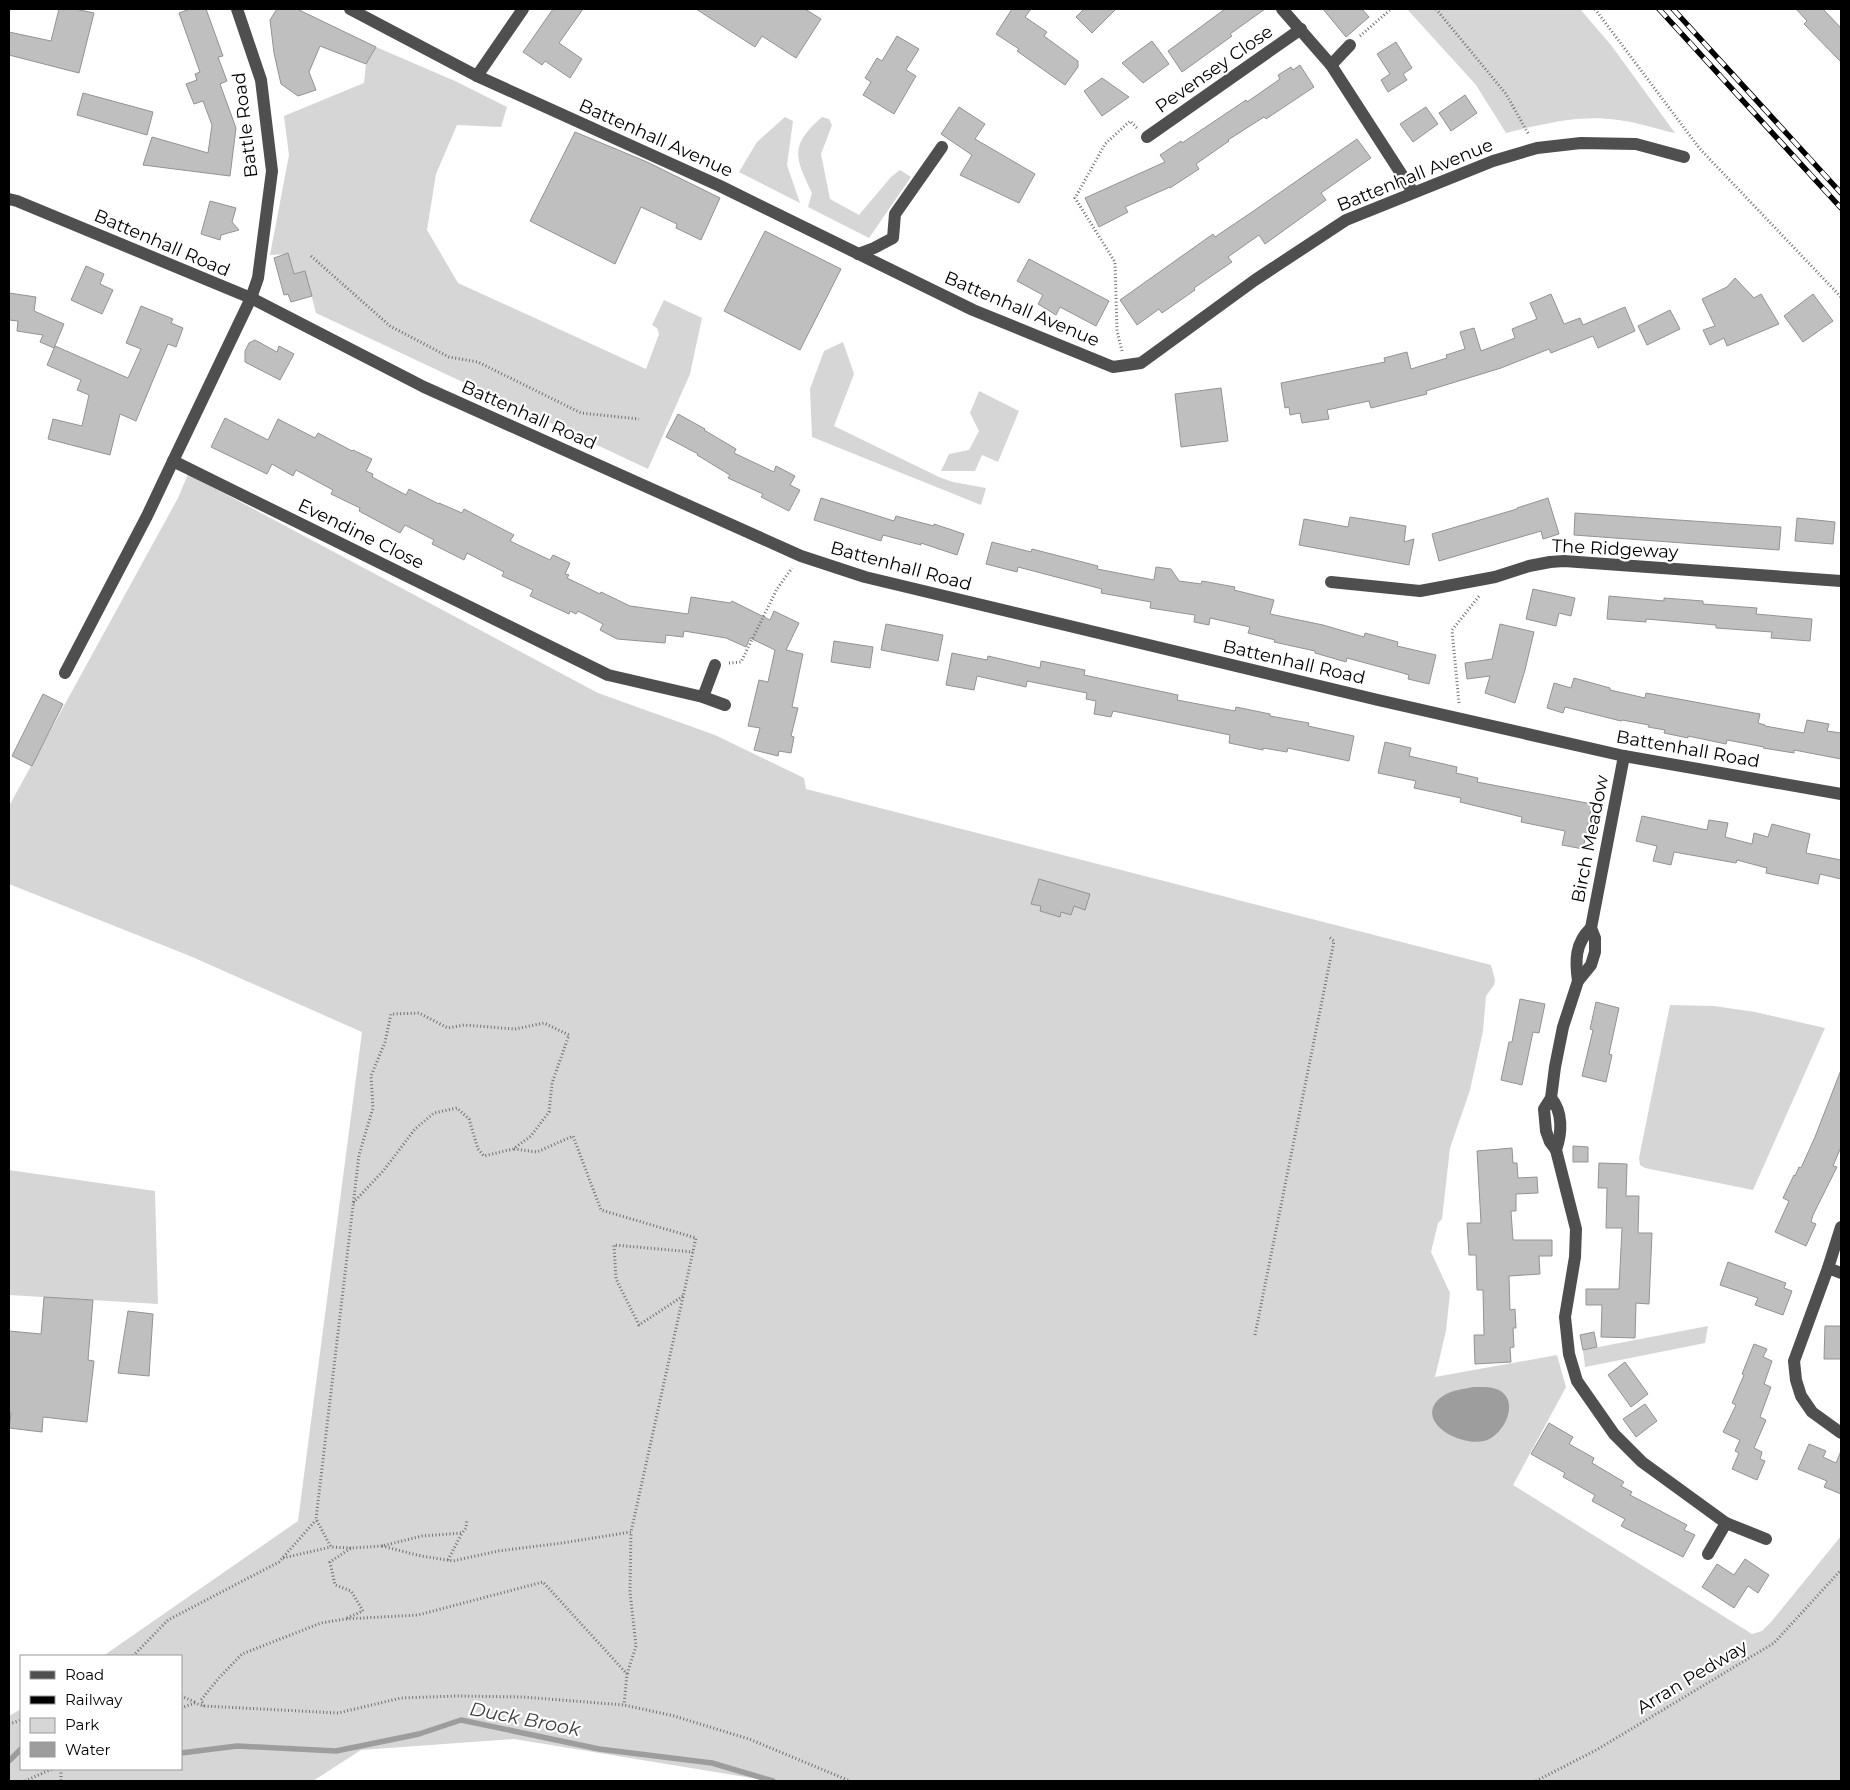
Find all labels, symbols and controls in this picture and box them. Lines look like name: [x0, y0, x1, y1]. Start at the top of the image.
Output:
street label: Pevensey Close: [1151, 20, 1277, 118]
street label: Battle Road: [228, 71, 262, 179]
street label: Battenhall Avenue: [576, 94, 737, 182]
street label: Battenhall Avenue: [1334, 134, 1496, 216]
street label: Battenhall Road: [91, 204, 233, 282]
street label: Battenhall Avenue: [941, 266, 1103, 352]
street label: Battenhall Road: [458, 375, 600, 455]
street label: Evendine Close: [294, 494, 428, 574]
street label: The Ridgeway: [1551, 535, 1679, 563]
street label: Battenhall Road: [828, 537, 974, 595]
street label: Battenhall Road: [1221, 635, 1367, 689]
street label: Battenhall Road: [1614, 726, 1762, 772]
street label: Birch Meadow: [1567, 773, 1613, 905]
street label: Arran Pedway: [1633, 1635, 1752, 1719]
legend: [20, 1655, 182, 1770]
text: Road: [65, 1665, 104, 1684]
text: Railway: [65, 1690, 123, 1709]
water label: Duck Brook: [468, 1697, 583, 1741]
text: Park: [65, 1715, 99, 1734]
text: Water: [65, 1740, 111, 1759]

